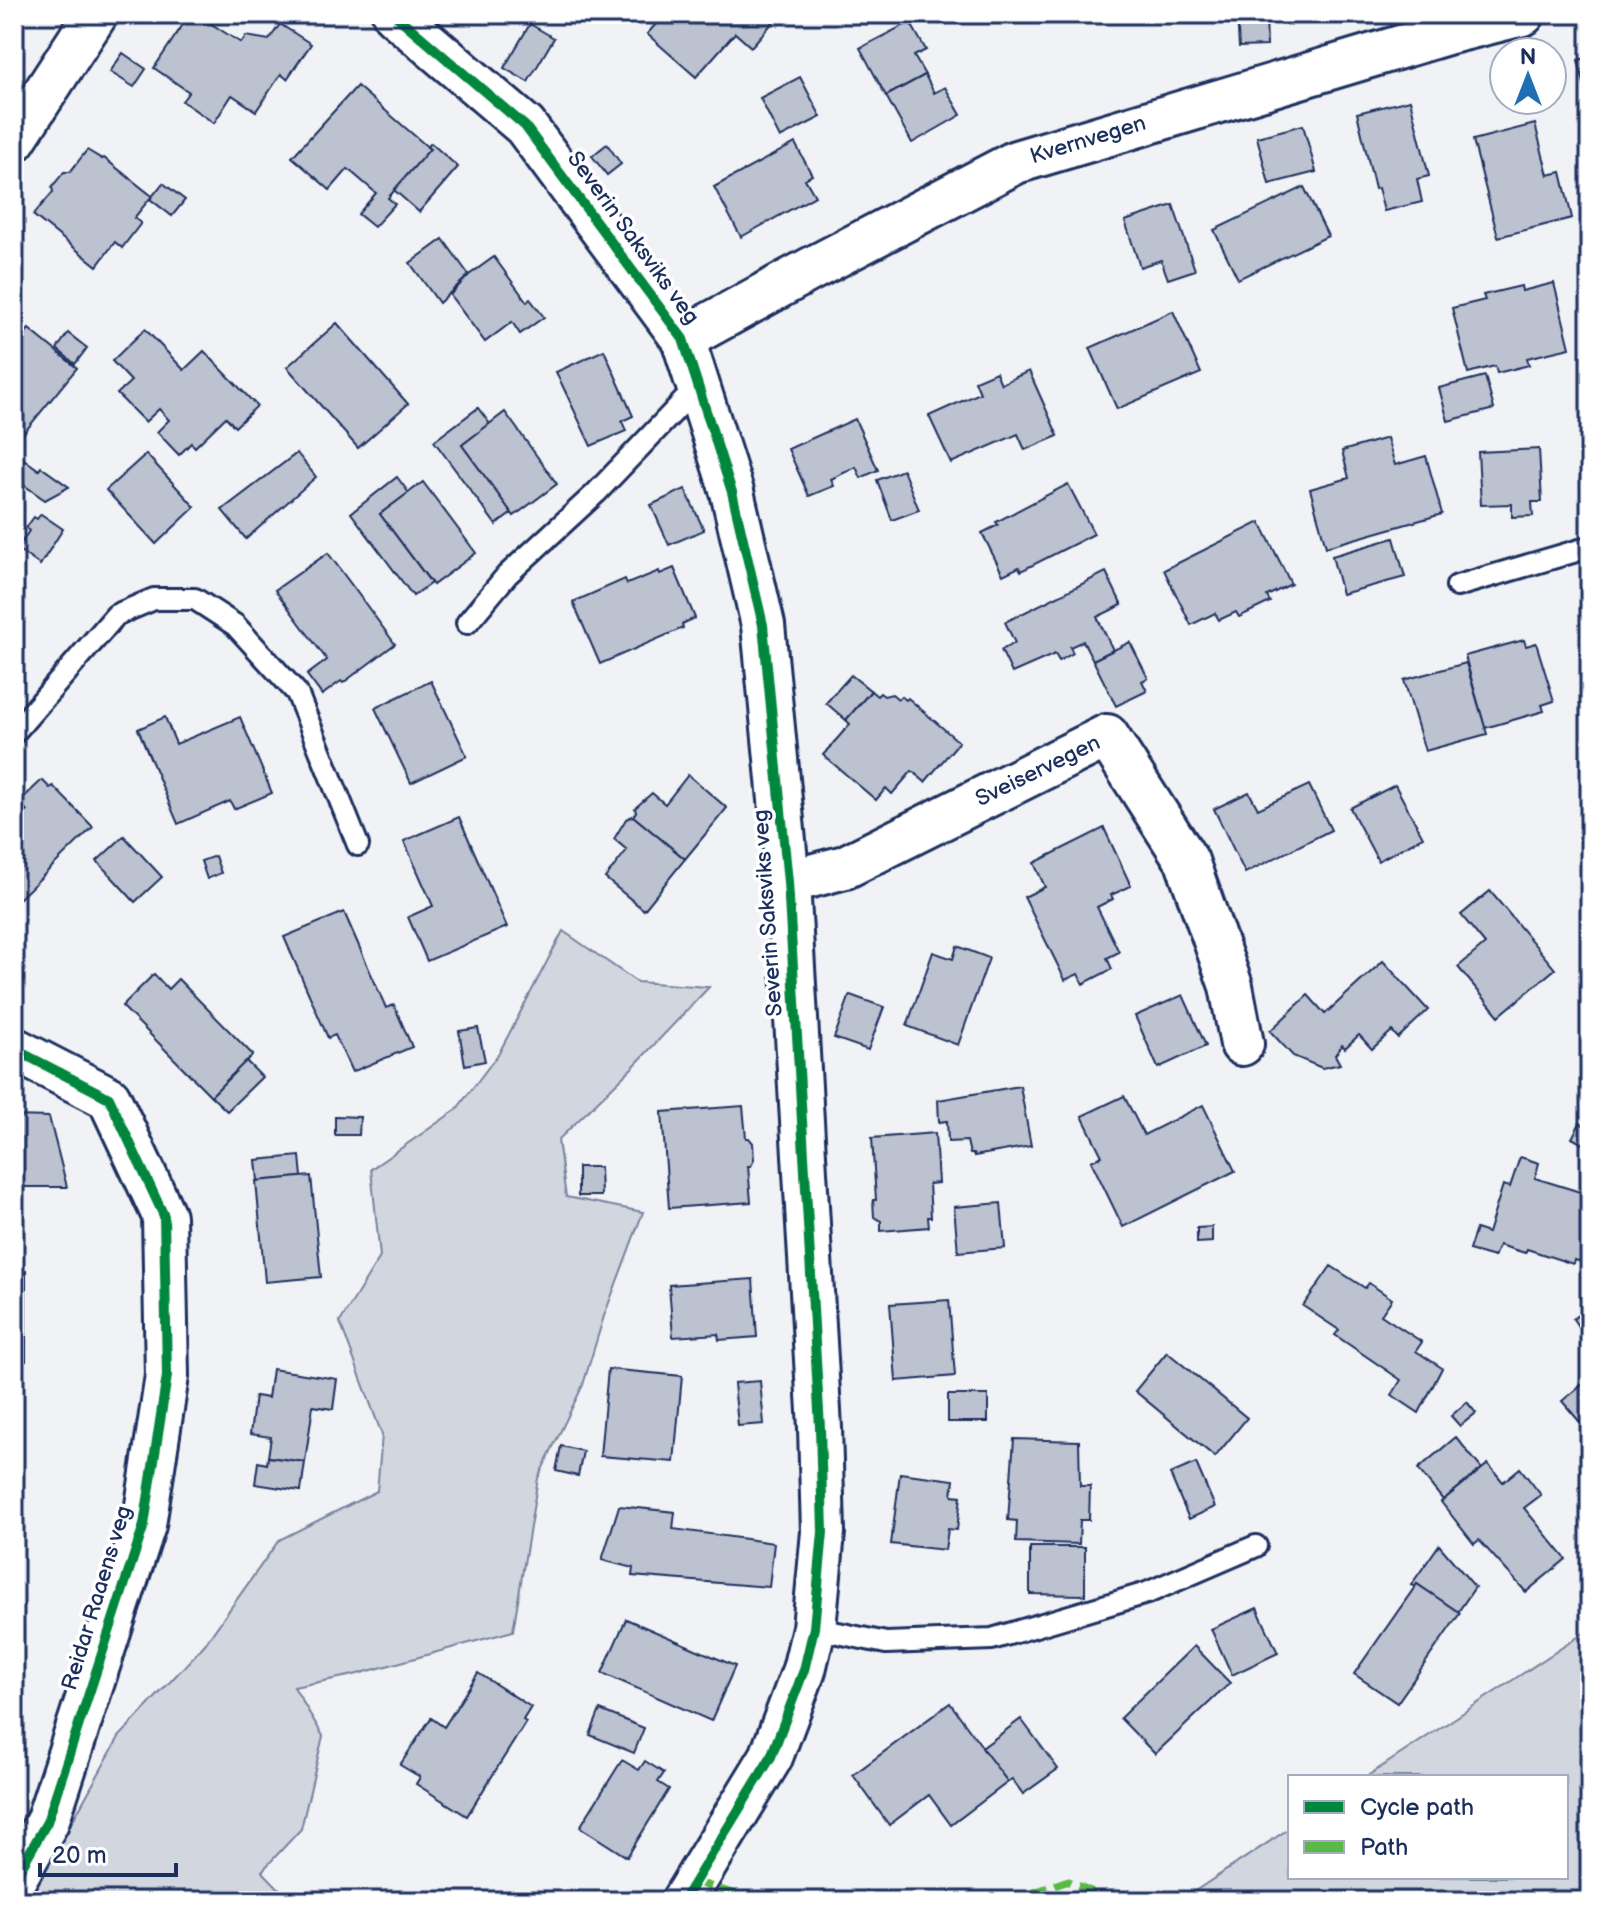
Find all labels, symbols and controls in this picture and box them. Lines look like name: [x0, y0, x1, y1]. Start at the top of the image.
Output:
north arrow: [1488, 36, 1568, 116]
text: N: [1520, 44, 1536, 71]
street label: Kvernvegen: [1027, 110, 1149, 170]
street label: Severin Saksviks veg: [561, 146, 705, 330]
street label: Sveiservegen: [971, 729, 1105, 813]
street label: Severin Saksviks veg: [747, 809, 789, 1017]
street label: Reidar Raaens veg: [56, 1502, 138, 1694]
legend: [1288, 1775, 1568, 1879]
text: Cycle path: [1360, 1793, 1474, 1822]
scale bar: [40, 1827, 176, 1877]
text: Path: [1360, 1833, 1408, 1862]
text: 20 m: [52, 1841, 107, 1870]

